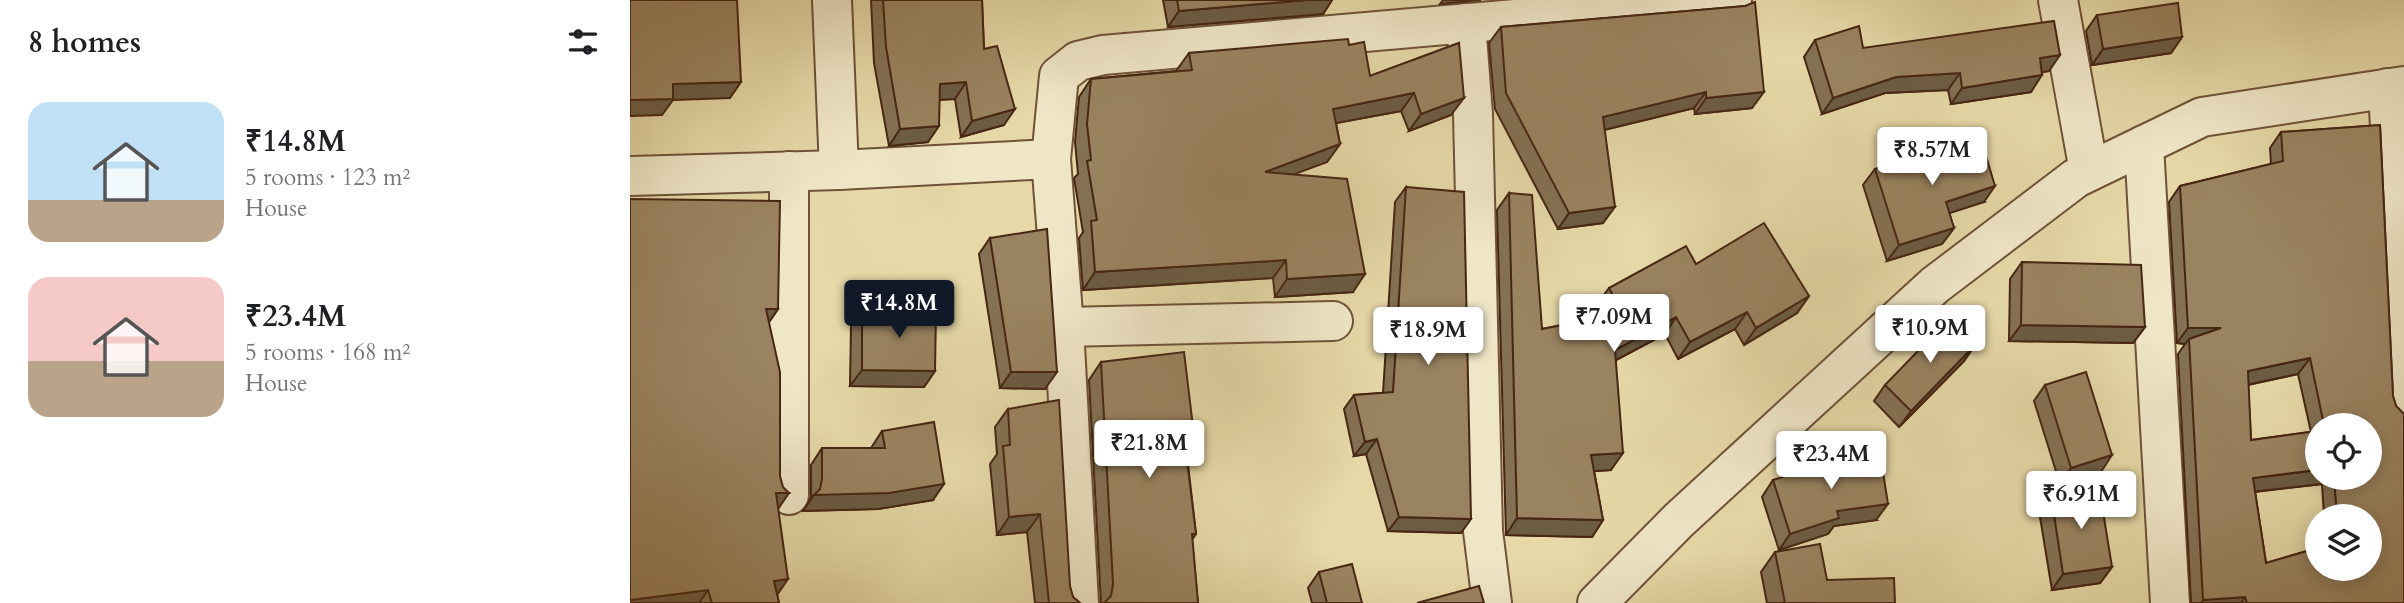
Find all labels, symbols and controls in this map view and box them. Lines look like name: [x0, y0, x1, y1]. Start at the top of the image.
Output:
text: 8 homes: [28, 22, 141, 63]
icon: filters: [564, 23, 602, 61]
text: ₹14.8M: [245, 121, 346, 162]
pin: ₹8.57M: [1875, 128, 1989, 187]
icon: home: [84, 130, 168, 214]
text: ₹8.57M: [1893, 134, 1971, 165]
text: 5 rooms · 123 m²: [245, 162, 410, 193]
text: House: [245, 193, 307, 224]
pin: ₹14.8M: [842, 280, 956, 340]
text: ₹14.8M: [860, 287, 938, 318]
pin: ₹7.09M: [1557, 294, 1671, 354]
text: ₹23.4M: [245, 296, 346, 337]
text: ₹7.09M: [1575, 301, 1653, 332]
icon: home: [84, 305, 168, 389]
pin: ₹10.9M: [1873, 306, 1987, 365]
pin: ₹18.9M: [1371, 308, 1485, 367]
text: ₹10.9M: [1891, 312, 1969, 343]
text: ₹18.9M: [1389, 314, 1467, 345]
text: 5 rooms · 168 m²: [245, 337, 410, 368]
text: House: [245, 368, 307, 399]
map controls: [2305, 413, 2382, 581]
button: locate: [2305, 413, 2382, 490]
pin: ₹21.8M: [1092, 420, 1206, 480]
text: ₹21.8M: [1110, 427, 1188, 458]
pin: ₹23.4M: [1774, 432, 1888, 491]
text: ₹23.4M: [1792, 438, 1870, 469]
pin: ₹6.91M: [2024, 472, 2138, 531]
text: ₹6.91M: [2042, 478, 2120, 509]
button: layers: [2305, 504, 2382, 581]

